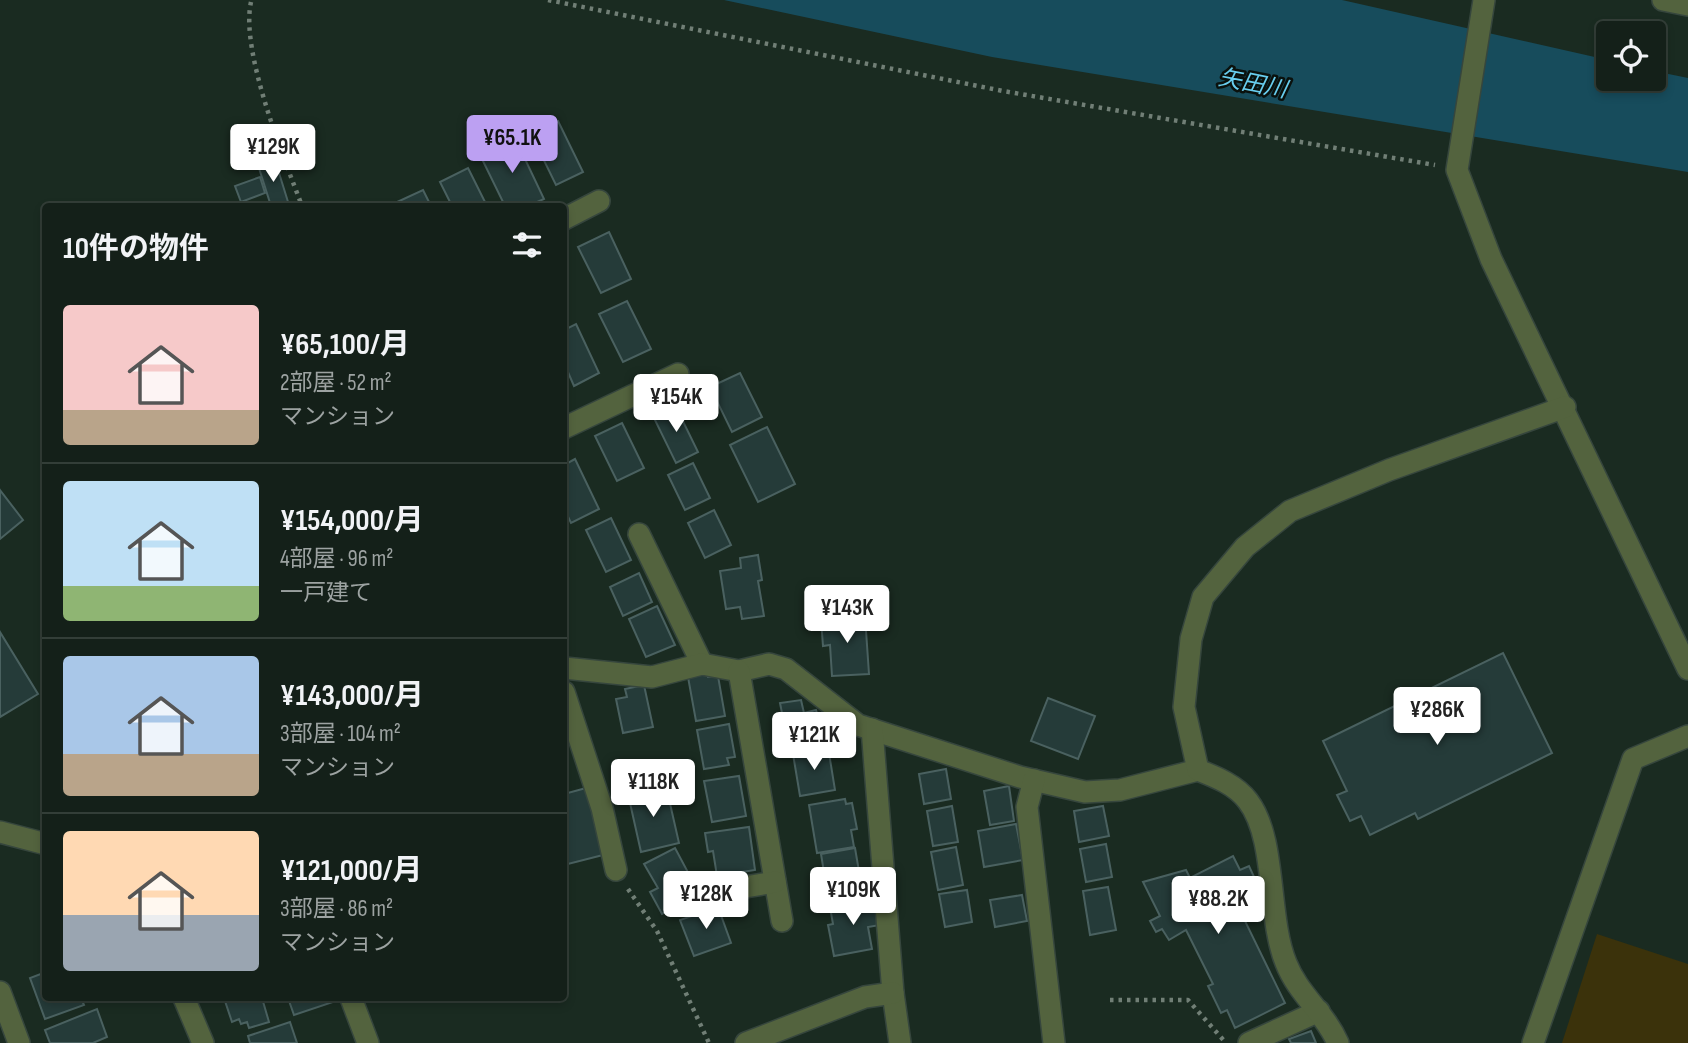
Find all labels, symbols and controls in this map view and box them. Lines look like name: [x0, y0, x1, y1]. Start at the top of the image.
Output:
map controls: [1596, 21, 1666, 91]
button: locate: [1596, 21, 1666, 91]
water label: 矢田川: [1216, 64, 1292, 105]
pin: ¥65.1K: [455, 116, 569, 175]
pin: ¥129K: [224, 124, 322, 184]
text: ¥65.1K: [483, 124, 541, 152]
text: ¥129K: [246, 133, 300, 161]
icon: filters: [508, 226, 546, 264]
text: 10件の物件: [63, 231, 209, 267]
text: ¥65,100/月: [280, 327, 410, 363]
icon: home: [119, 333, 203, 417]
text: 2部屋 · 52 m²: [280, 369, 392, 397]
pin: ¥154K: [627, 374, 725, 434]
text: ¥154K: [649, 383, 703, 411]
text: マンション: [280, 403, 395, 431]
text: ¥154,000/月: [280, 503, 424, 539]
icon: home: [119, 509, 203, 593]
text: 4部屋 · 96 m²: [280, 545, 393, 573]
text: 一戸建て: [280, 579, 372, 607]
pin: ¥143K: [798, 586, 896, 645]
text: ¥143K: [820, 594, 874, 622]
text: ¥143,000/月: [280, 678, 424, 714]
icon: home: [119, 684, 203, 768]
pin: ¥286K: [1388, 688, 1486, 747]
text: ¥286K: [1410, 696, 1464, 724]
pin: ¥121K: [765, 712, 863, 772]
text: 3部屋 · 104 m²: [280, 720, 401, 748]
text: ¥121K: [788, 721, 840, 749]
text: マンション: [280, 754, 395, 782]
pin: ¥118K: [604, 760, 702, 819]
text: ¥118K: [627, 768, 679, 796]
text: ¥121,000/月: [280, 853, 423, 889]
icon: home: [119, 859, 203, 943]
pin: ¥109K: [804, 867, 902, 927]
pin: ¥128K: [657, 872, 755, 931]
text: ¥109K: [826, 876, 880, 904]
pin: ¥88.2K: [1161, 876, 1275, 936]
text: ¥128K: [679, 880, 733, 908]
text: ¥88.2K: [1188, 885, 1248, 913]
text: 3部屋 · 86 m²: [280, 895, 393, 923]
text: マンション: [280, 929, 395, 957]

